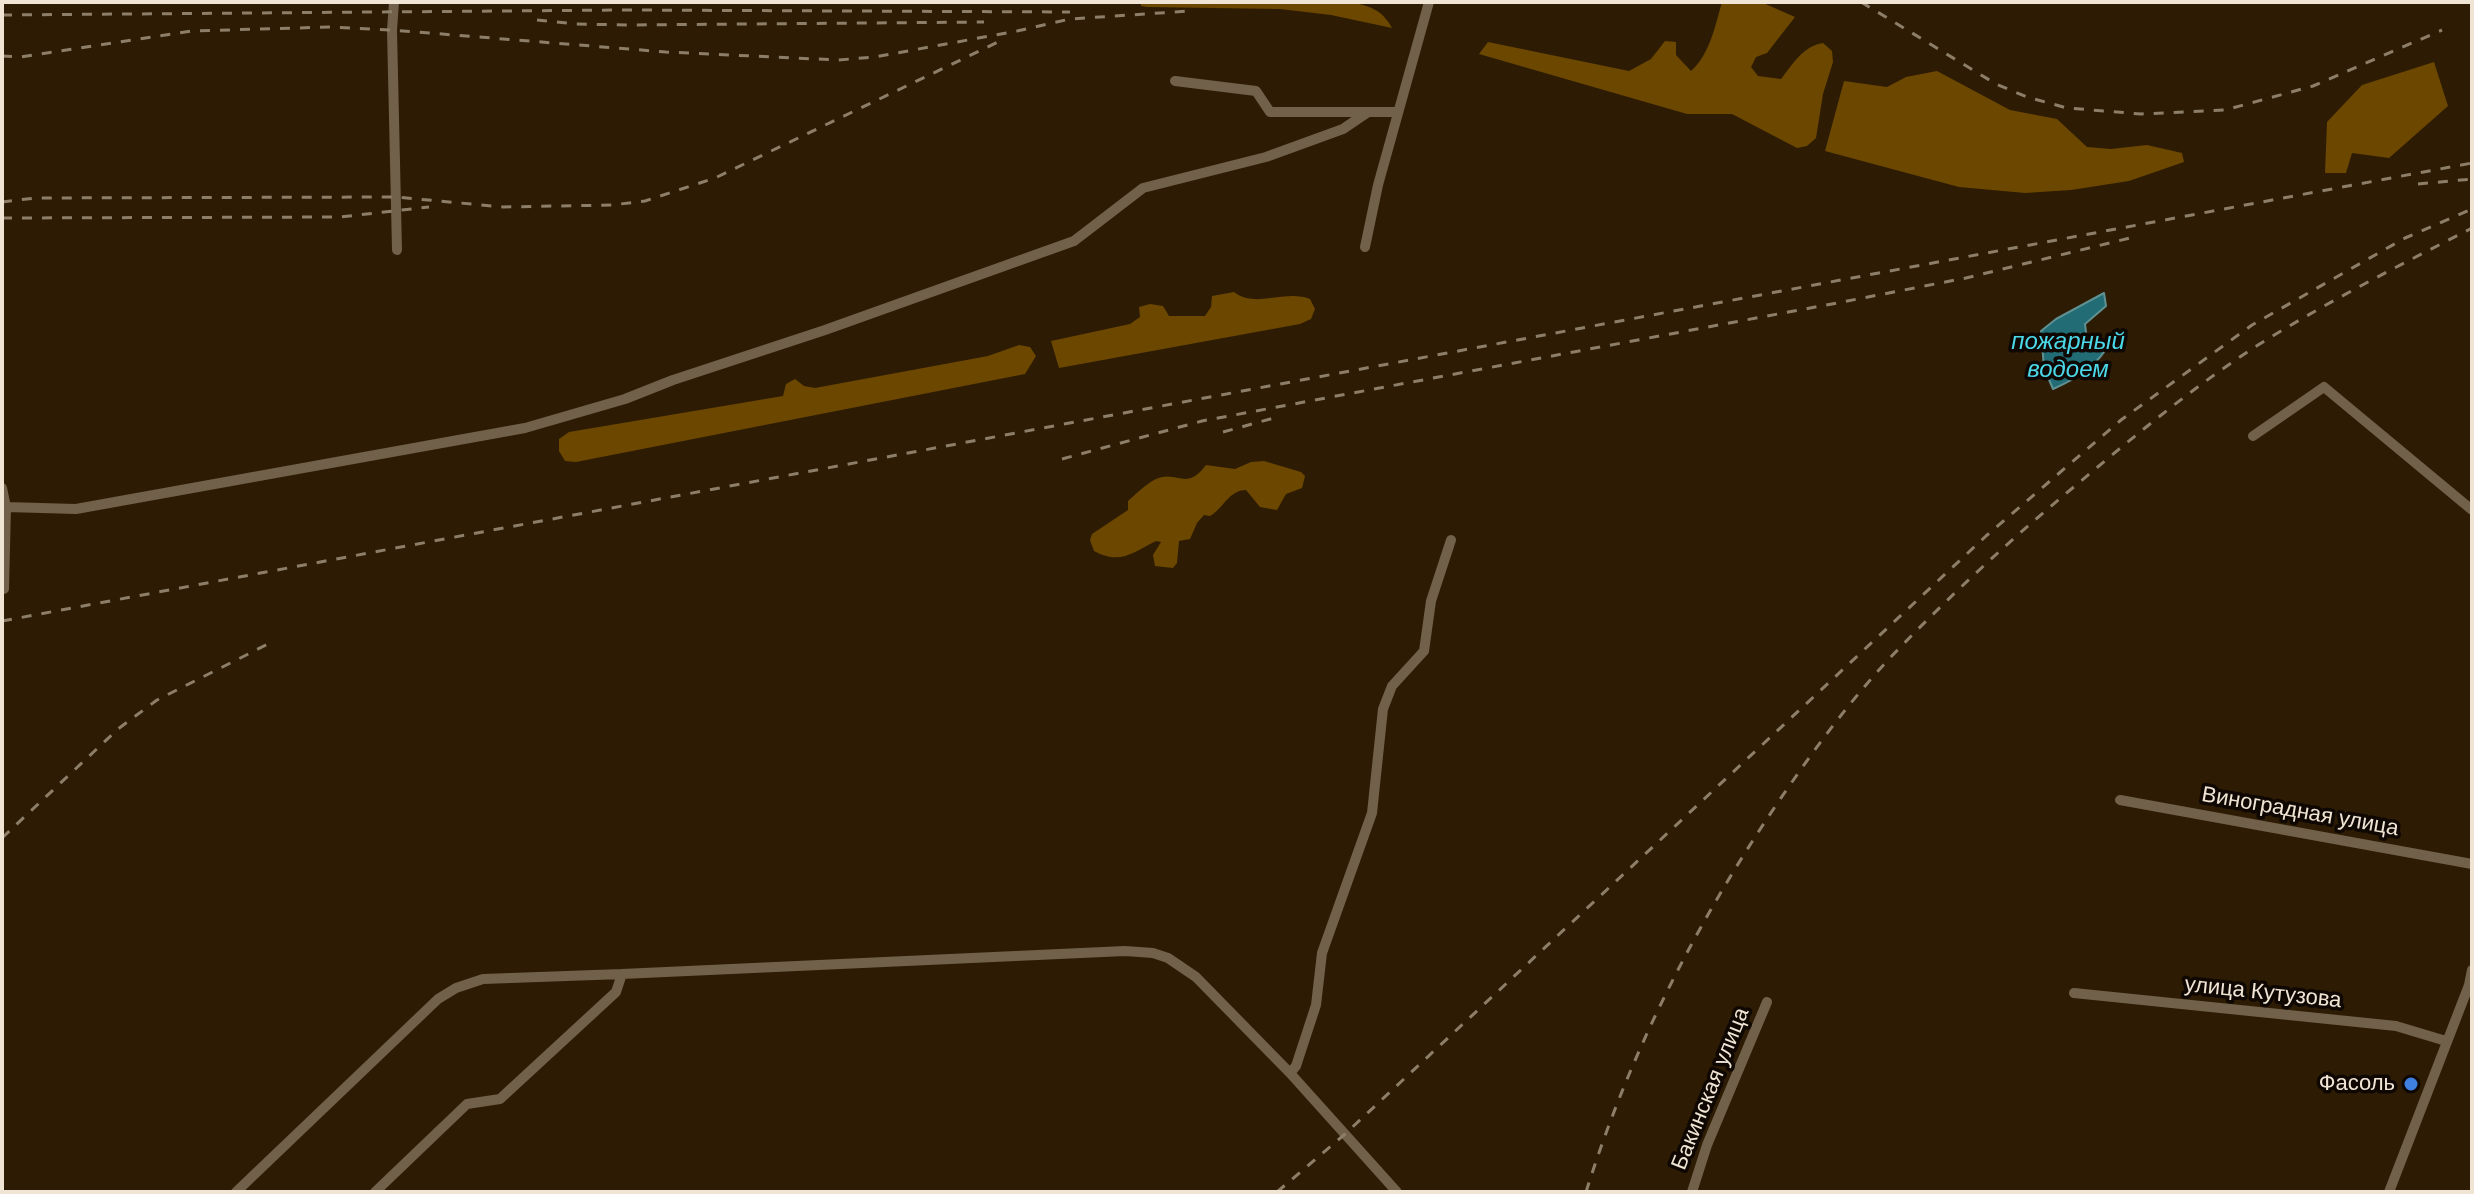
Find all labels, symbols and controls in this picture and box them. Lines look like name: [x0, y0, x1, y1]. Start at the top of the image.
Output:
water label: пожарный водоем: [2011, 328, 2125, 384]
street label: Виноградная улица: [2199, 782, 2401, 842]
street label: улица Кутузова: [2183, 972, 2343, 1014]
street label: Бакинская улица: [1666, 1004, 1756, 1174]
place label: Фасоль: [2319, 1071, 2395, 1097]
marker: Фасоль: [2402, 1075, 2420, 1093]

